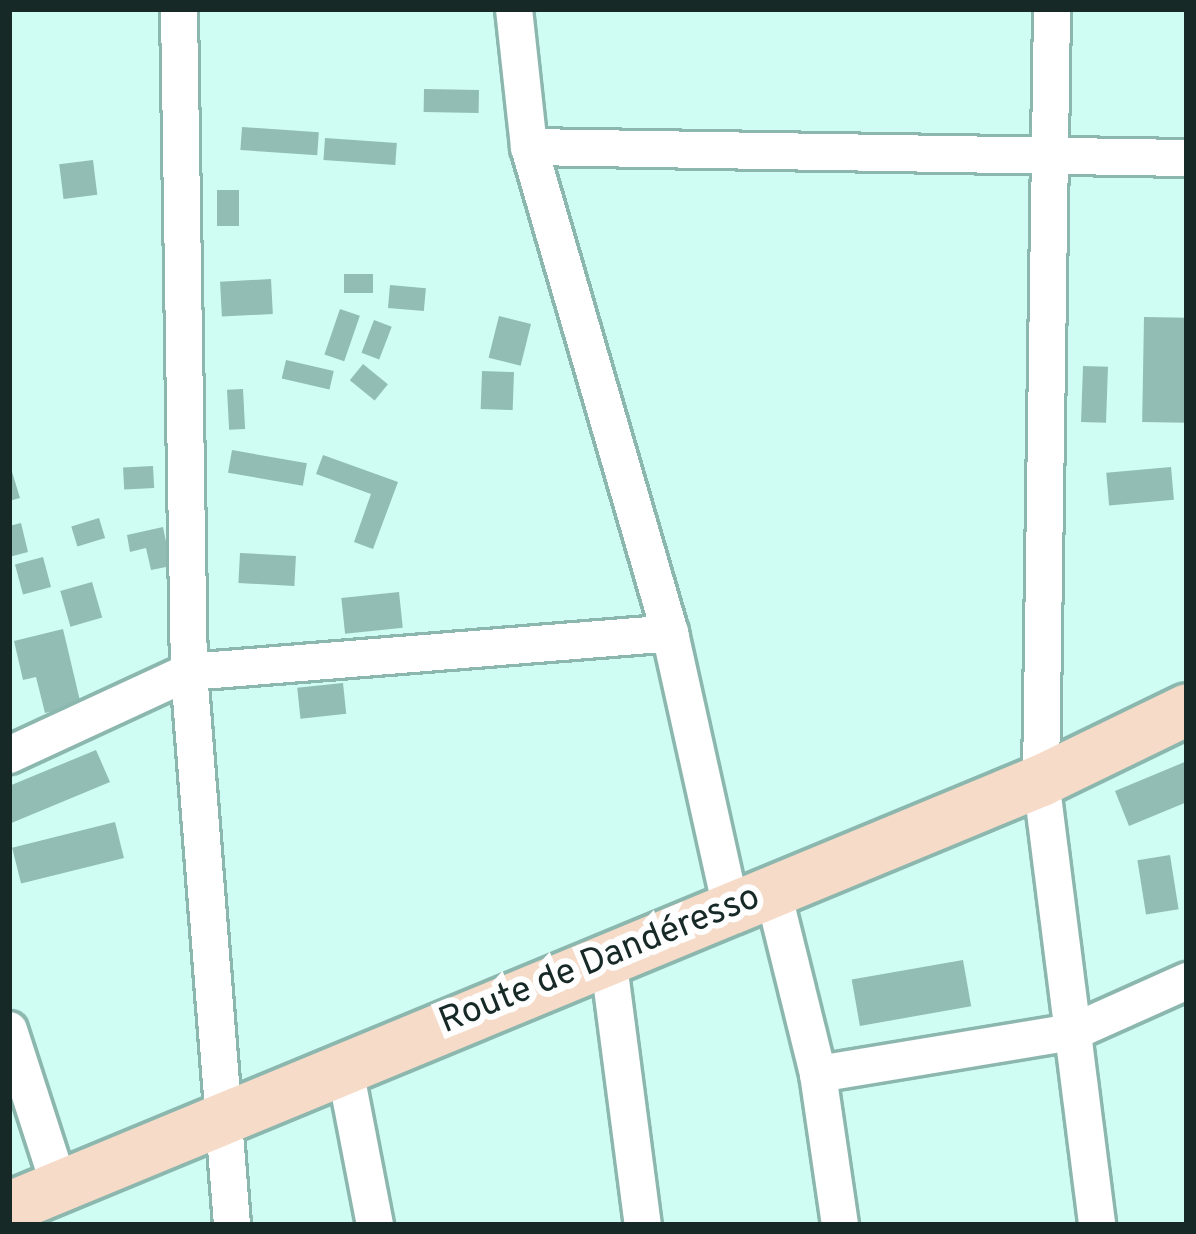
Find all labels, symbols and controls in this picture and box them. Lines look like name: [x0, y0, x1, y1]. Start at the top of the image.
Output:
street label: Route de Dandéresso: [433, 877, 767, 1045]

